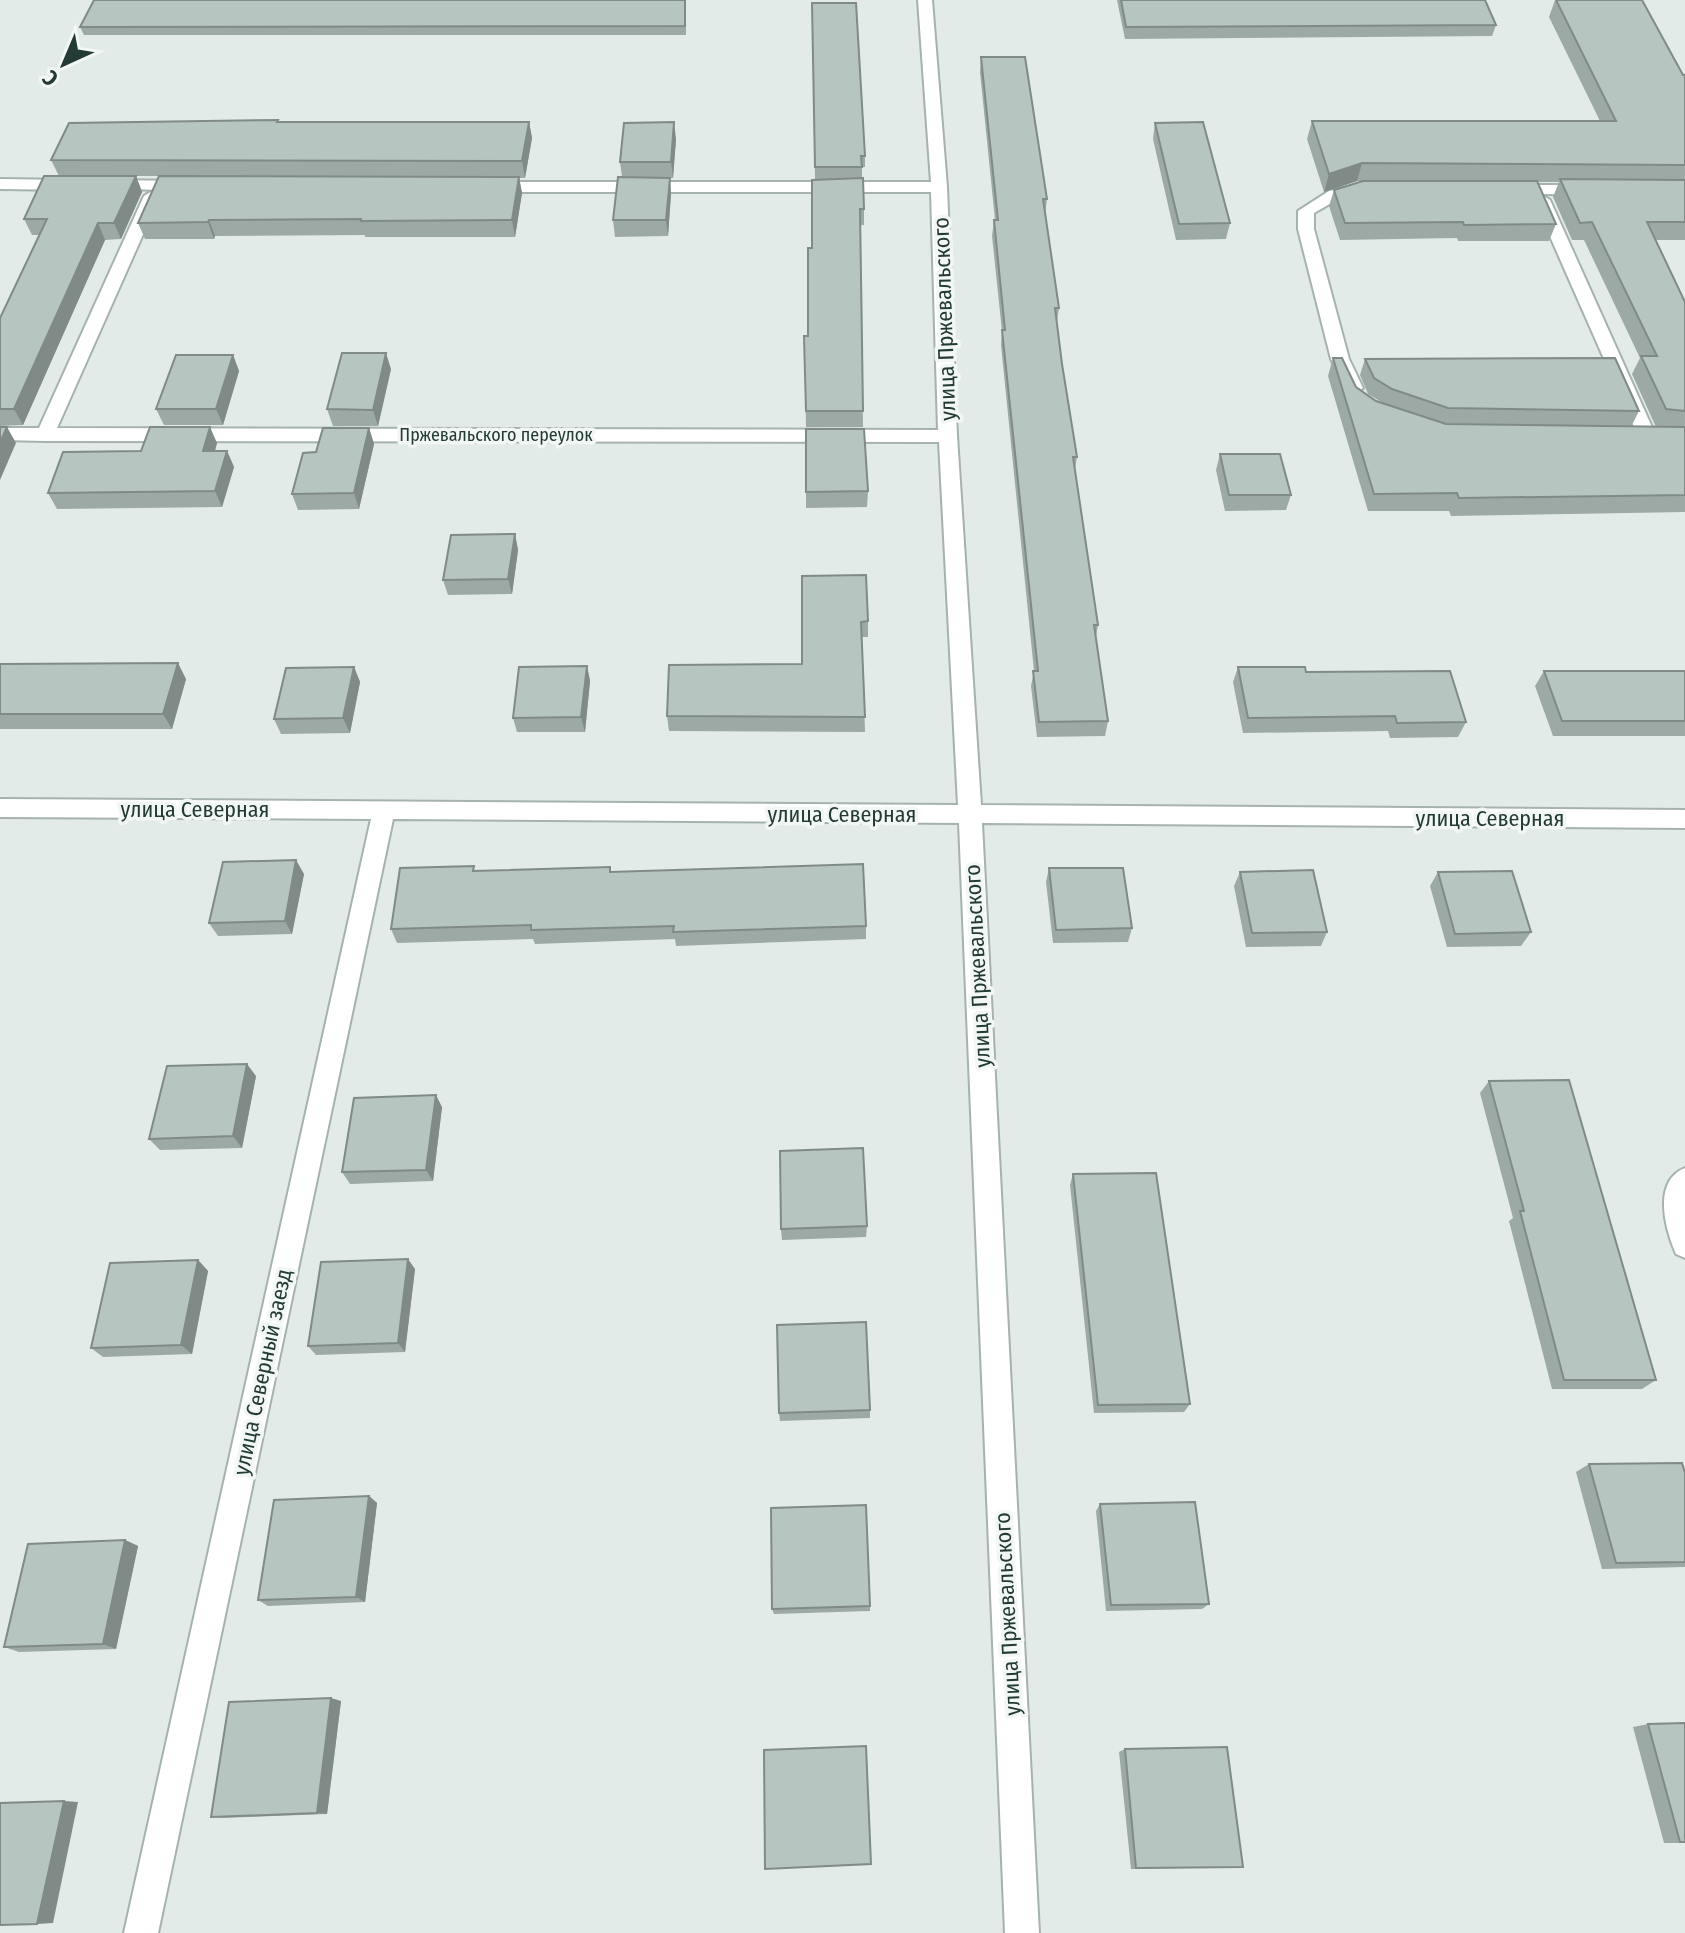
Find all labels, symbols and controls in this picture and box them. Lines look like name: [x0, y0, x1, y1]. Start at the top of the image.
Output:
north arrow: [24, 24, 104, 104]
text: С: [37, 64, 64, 92]
street label: улица Пржевальского: [927, 217, 962, 421]
street label: Пржевальского переулок: [399, 424, 593, 446]
street label: улица Северная: [121, 796, 269, 823]
street label: улица Северная: [768, 801, 916, 828]
street label: улица Северная: [1416, 805, 1564, 832]
street label: улица Пржевальского: [959, 864, 996, 1068]
street label: улица Северный заезд: [227, 1267, 298, 1478]
street label: улица Пржевальского: [989, 1512, 1026, 1716]

